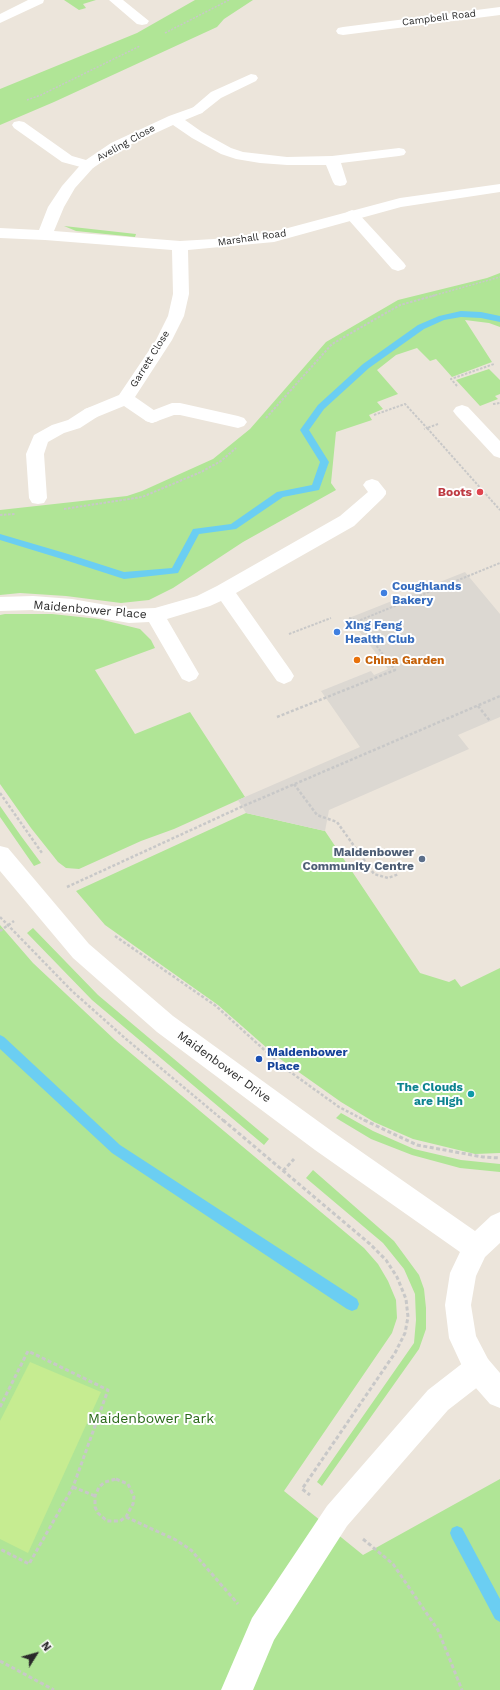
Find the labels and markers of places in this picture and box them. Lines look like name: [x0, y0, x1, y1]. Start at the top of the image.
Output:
place label: Boots: [438, 485, 472, 499]
marker: Boots: [475, 487, 485, 497]
place label: Coughlands Bakery: [392, 579, 461, 607]
marker: Coughlands Bakery: [379, 588, 389, 598]
place label: Xing Feng Health Club: [345, 618, 415, 646]
marker: Xing Feng Health Club: [332, 627, 342, 637]
place label: China Garden: [365, 653, 445, 667]
marker: China Garden: [352, 655, 362, 665]
place label: Maidenbower Community Centre: [302, 845, 414, 873]
marker: Maidenbower Community Centre: [417, 854, 427, 864]
place label: Maidenbower Place: [267, 1045, 348, 1073]
marker: Maidenbower Place: [254, 1054, 264, 1064]
place label: The Clouds are High: [397, 1080, 463, 1108]
marker: The Clouds are High: [466, 1089, 476, 1099]

